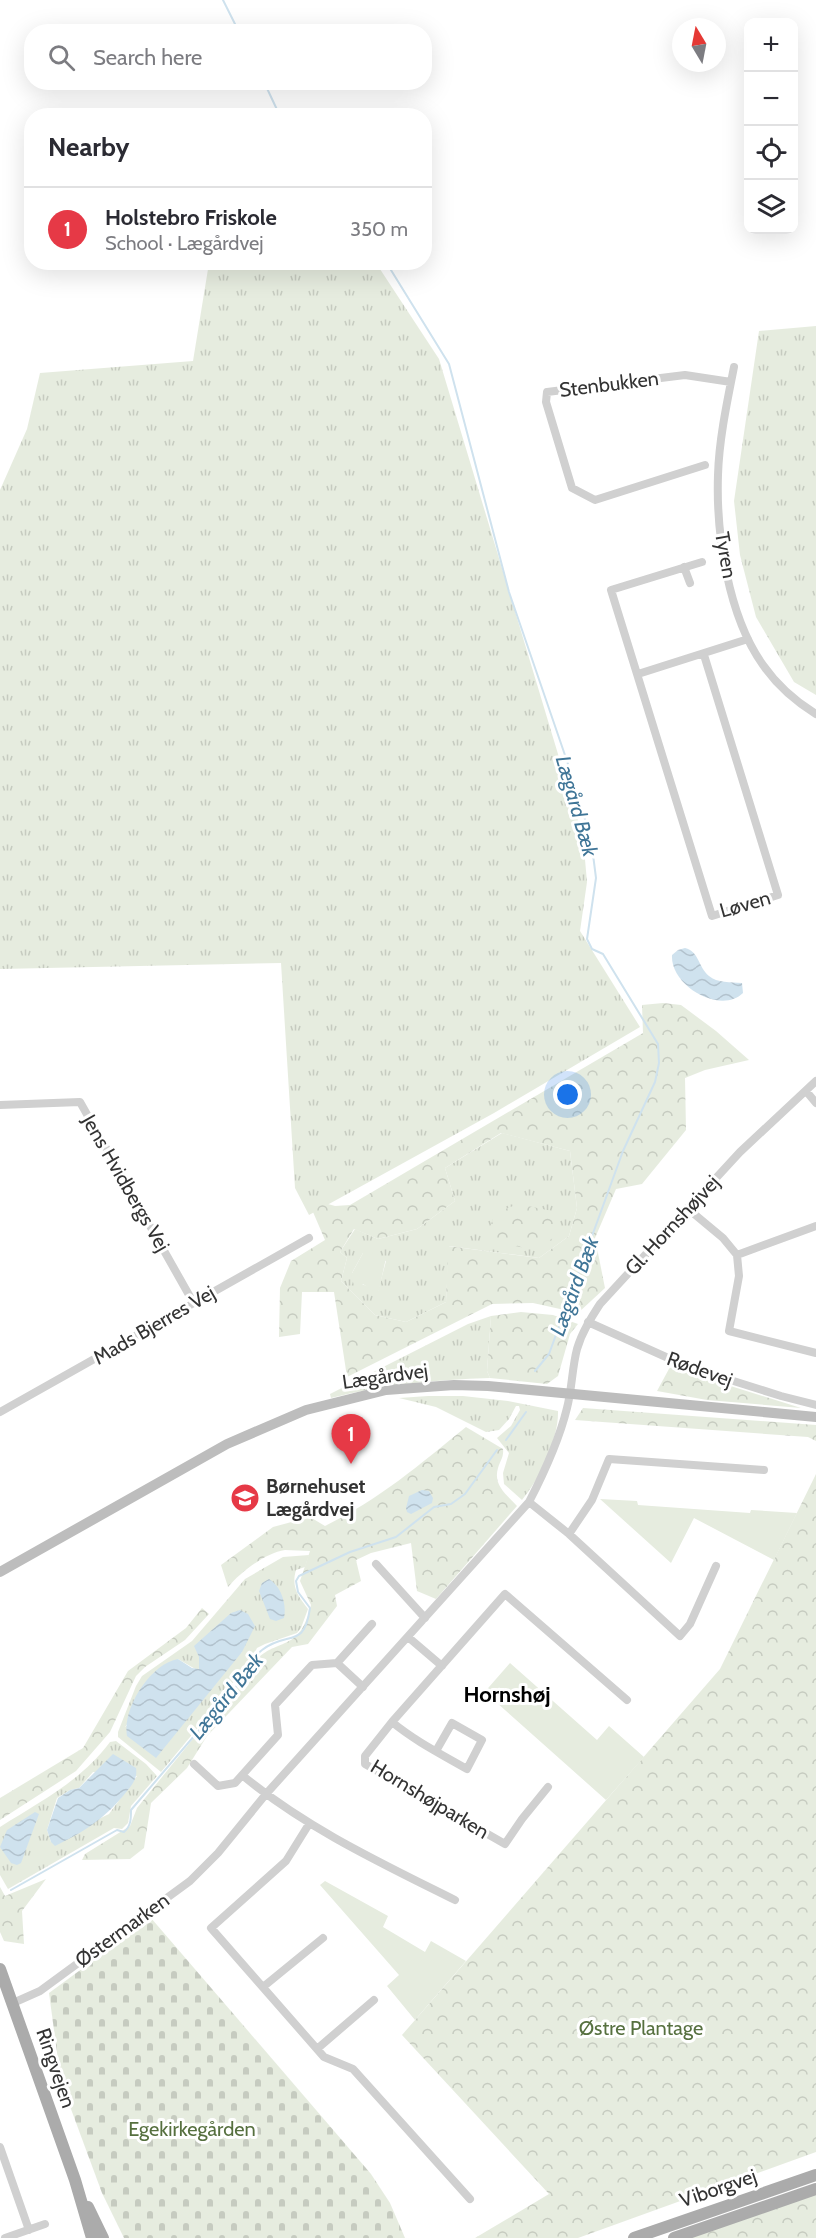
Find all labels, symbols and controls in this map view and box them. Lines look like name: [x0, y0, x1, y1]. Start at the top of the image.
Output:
north arrow: [672, 18, 726, 72]
map controls: [744, 18, 798, 234]
button: +: [744, 18, 798, 72]
search box: [24, 24, 432, 90]
icon: search: [45, 41, 78, 74]
text: Search here: [93, 44, 202, 71]
button: −: [744, 72, 798, 126]
button: locate: [744, 126, 798, 180]
text: Nearby: [48, 131, 129, 163]
button: layers: [744, 180, 798, 234]
text: Holstebro Friskole: [105, 204, 277, 231]
text: 1: [64, 217, 71, 241]
text: 350 m: [350, 217, 408, 241]
text: School · Lægårdvej: [105, 231, 264, 255]
street label: Stenbukken: [558, 366, 660, 402]
street label: Tyren: [710, 530, 742, 580]
water label: Lægård Bæk: [551, 753, 604, 860]
street label: Løven: [717, 885, 773, 923]
your location: [553, 1080, 582, 1109]
street label: Jens Hvidbergs Vej: [77, 1109, 175, 1256]
street label: Gl. Hornshøjvej: [620, 1170, 724, 1280]
water label: Lægård Bæk: [545, 1232, 604, 1339]
street label: Mads Bjerres Vej: [89, 1280, 219, 1370]
street label: Rødevej: [664, 1346, 736, 1392]
street label: Lægårdvej: [341, 1358, 429, 1394]
pin: 1: [332, 1414, 370, 1464]
place label: Børnehuset Lægårdvej: [266, 1474, 366, 1521]
school or university icon: Børnehuset Lægårdvej: [229, 1482, 261, 1514]
water label: Lægård Bæk: [184, 1647, 269, 1744]
district label: Hornshøj: [464, 1681, 550, 1708]
street label: Hornshøjparken: [367, 1754, 493, 1844]
street label: Østermarken: [70, 1888, 174, 1972]
park label: Østre Plantage: [579, 2016, 703, 2040]
street label: Ringvejen: [31, 2025, 81, 2111]
park label: Egekirkegården: [128, 2117, 256, 2141]
street label: Viborgvej: [676, 2164, 760, 2212]

